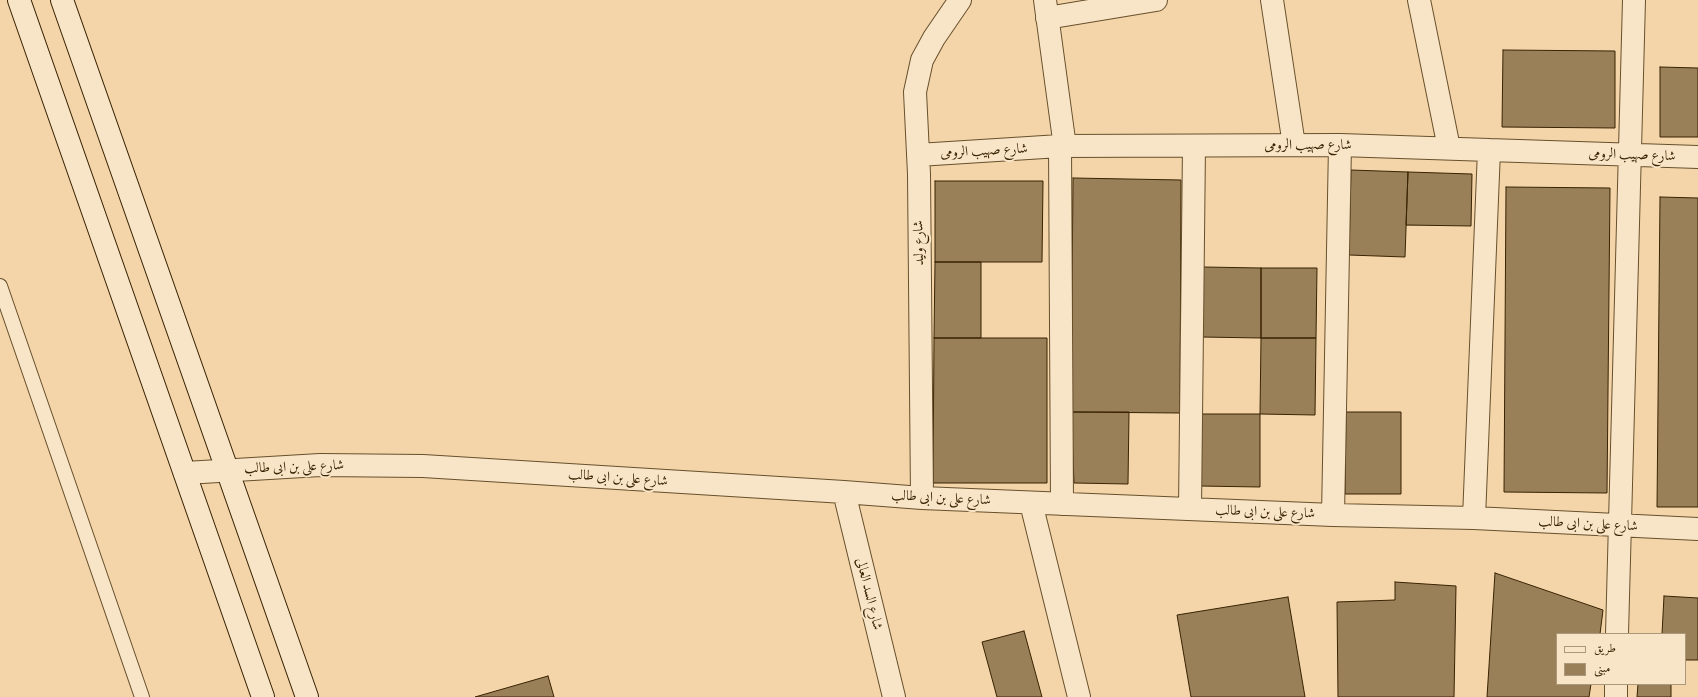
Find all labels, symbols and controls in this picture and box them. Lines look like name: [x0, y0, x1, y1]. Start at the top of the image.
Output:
street label: شارع صهيب الرومى: [1264, 137, 1352, 153]
street label: شارع صهيب الرومى: [940, 140, 1028, 162]
street label: شارع صهيب الرومى: [1588, 145, 1676, 165]
street label: شارع وليد: [910, 220, 928, 266]
street label: شارع على بن ابى طالب: [244, 457, 344, 477]
street label: شارع على بن ابى طالب: [568, 466, 668, 490]
street label: شارع على بن ابى طالب: [891, 487, 991, 509]
street label: شارع على بن ابى طالب: [1215, 502, 1315, 522]
street label: شارع على بن ابى طالب: [1538, 513, 1638, 535]
street label: شارع السد العالى: [852, 556, 886, 632]
legend: [1556, 633, 1686, 685]
text: طريق: [1594, 640, 1616, 656]
text: مبنى: [1594, 660, 1610, 676]

